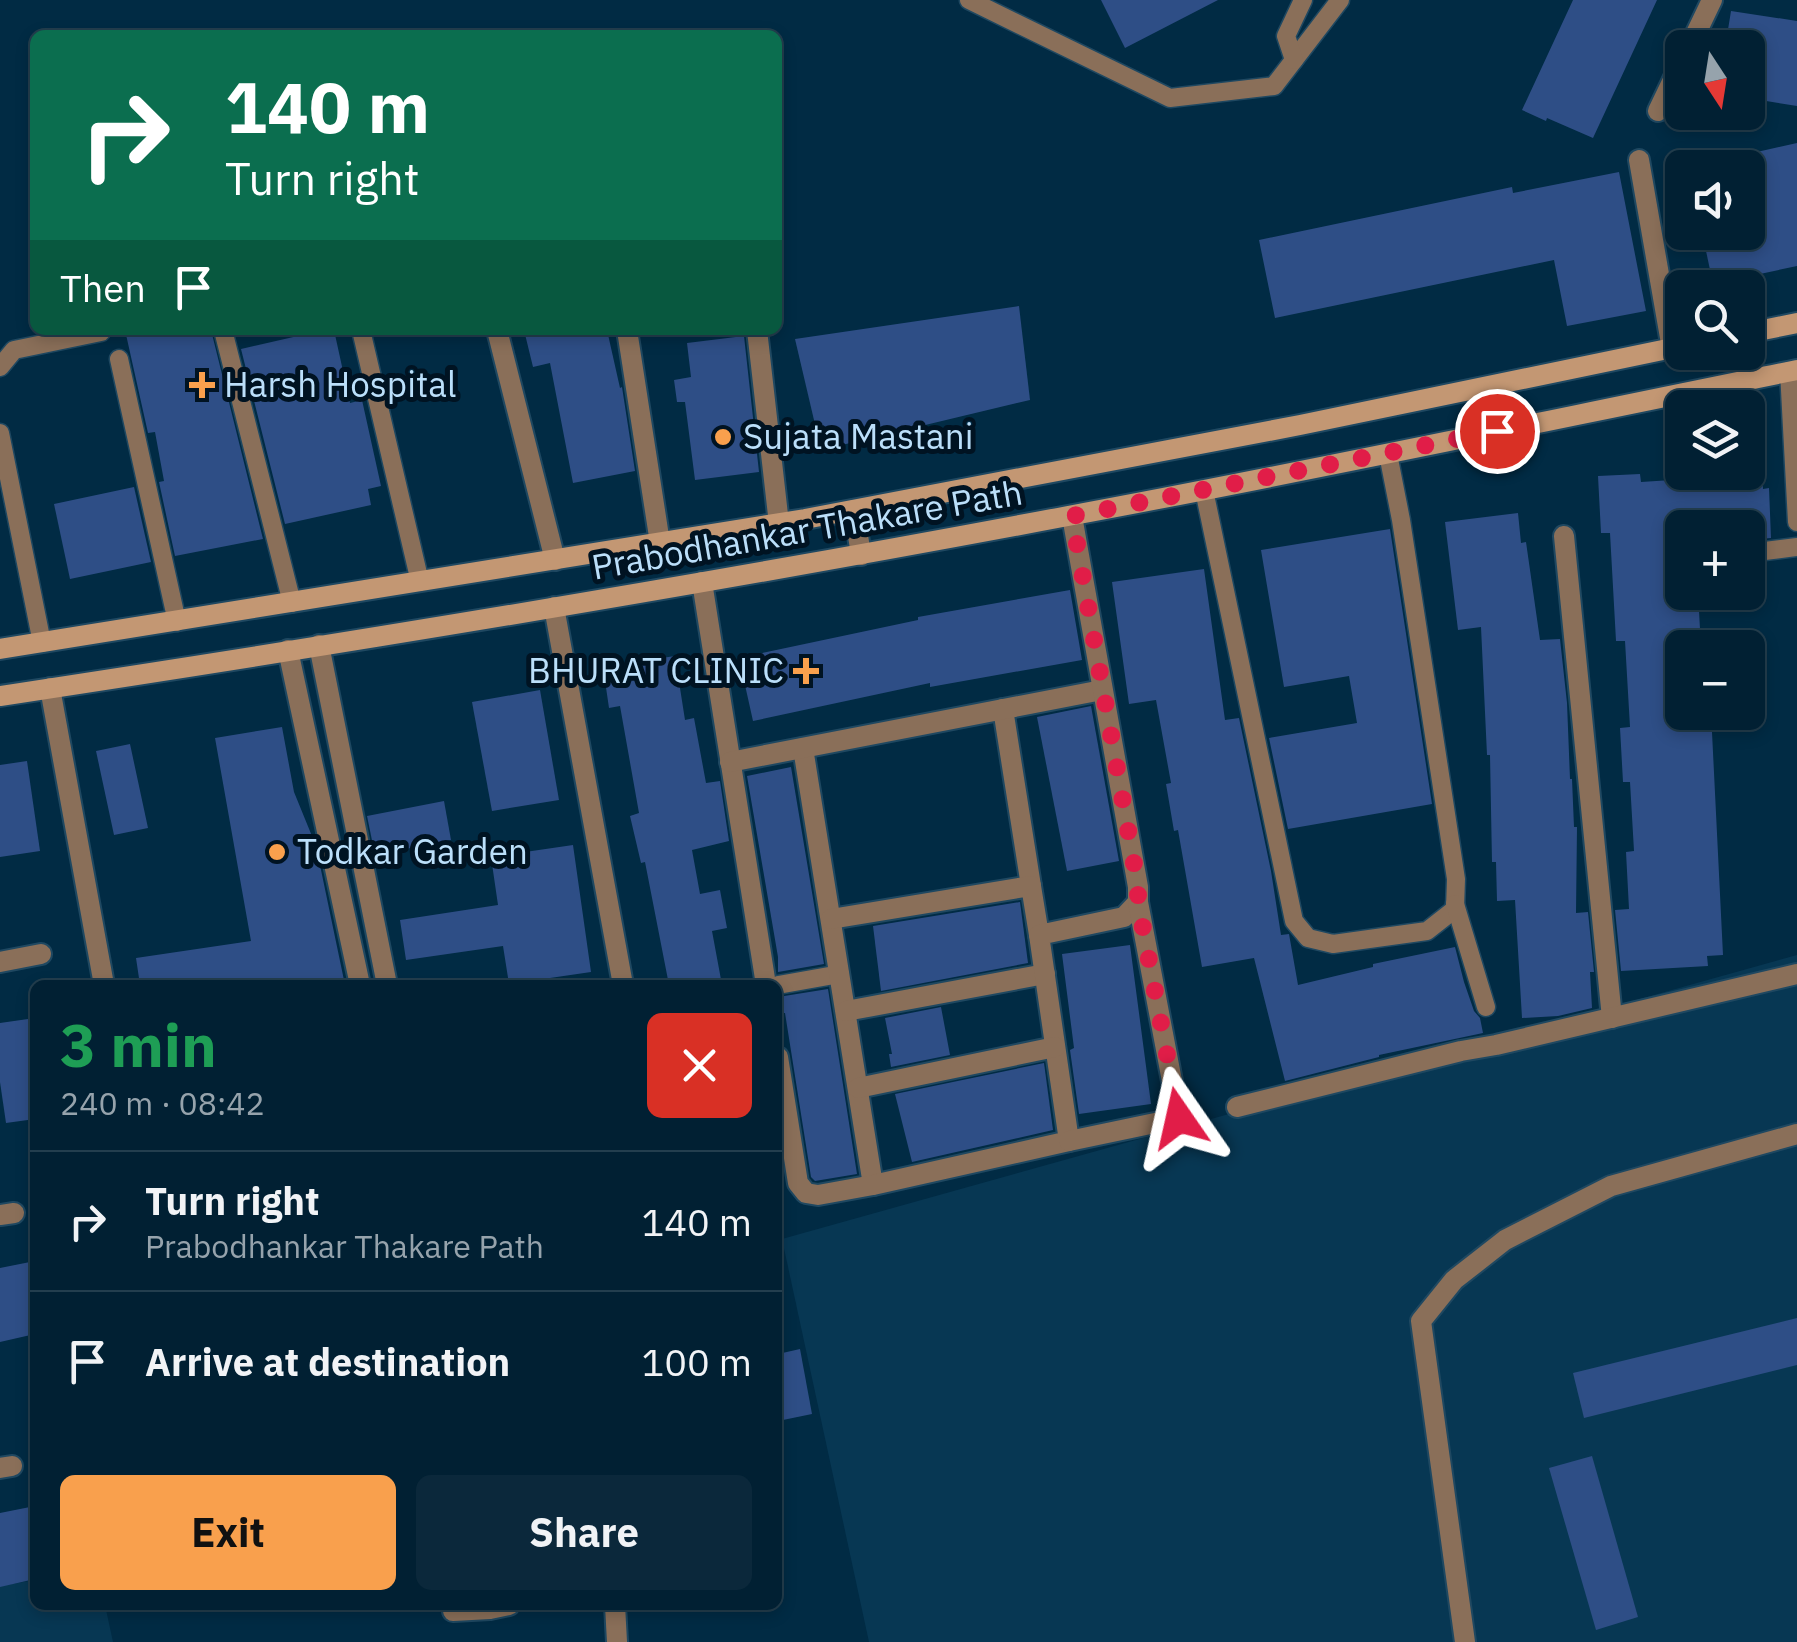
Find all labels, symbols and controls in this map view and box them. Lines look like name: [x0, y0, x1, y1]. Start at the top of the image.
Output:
north arrow: [1665, 30, 1765, 130]
map controls: [1665, 30, 1765, 730]
text: 140 m: [225, 61, 430, 152]
icon: right: [60, 70, 190, 200]
text: Turn right: [225, 149, 420, 207]
button: sound: [1665, 150, 1765, 250]
icon: arrive: [166, 260, 221, 315]
text: Then: [60, 263, 146, 312]
button: search: [1665, 270, 1765, 370]
place label: Harsh Hospital: [224, 361, 456, 407]
marker: Harsh Hospital: [189, 372, 215, 398]
pin: [1455, 389, 1540, 474]
button: layers: [1665, 390, 1765, 490]
icon: arrive: [1470, 404, 1525, 459]
place label: Sujata Mastani: [743, 413, 973, 459]
marker: Sujata Mastani: [712, 426, 734, 448]
street label: Prabodhankar Thakare Path: [588, 468, 1026, 590]
button: +: [1665, 510, 1765, 610]
button: −: [1665, 630, 1765, 730]
place label: BHURAT CLINIC: [528, 647, 784, 693]
marker: BHURAT CLINIC: [793, 658, 819, 684]
place label: Todkar Garden: [297, 828, 528, 874]
marker: Todkar Garden: [266, 841, 288, 863]
text: 3 min: [60, 1005, 217, 1084]
button: close: [647, 1013, 752, 1118]
position arrow: [1127, 1066, 1231, 1170]
text: 240 m · 08:42: [60, 1082, 265, 1124]
text: Turn right: [145, 1176, 320, 1225]
icon: right: [60, 1194, 115, 1249]
text: 140 m: [641, 1197, 752, 1246]
text: Prabodhankar Thakare Path: [145, 1225, 544, 1267]
icon: arrive: [60, 1334, 115, 1389]
text: Arrive at destination: [145, 1337, 510, 1386]
text: 100 m: [641, 1337, 752, 1386]
button: Exit: [60, 1475, 396, 1590]
button: Share: [416, 1475, 752, 1590]

